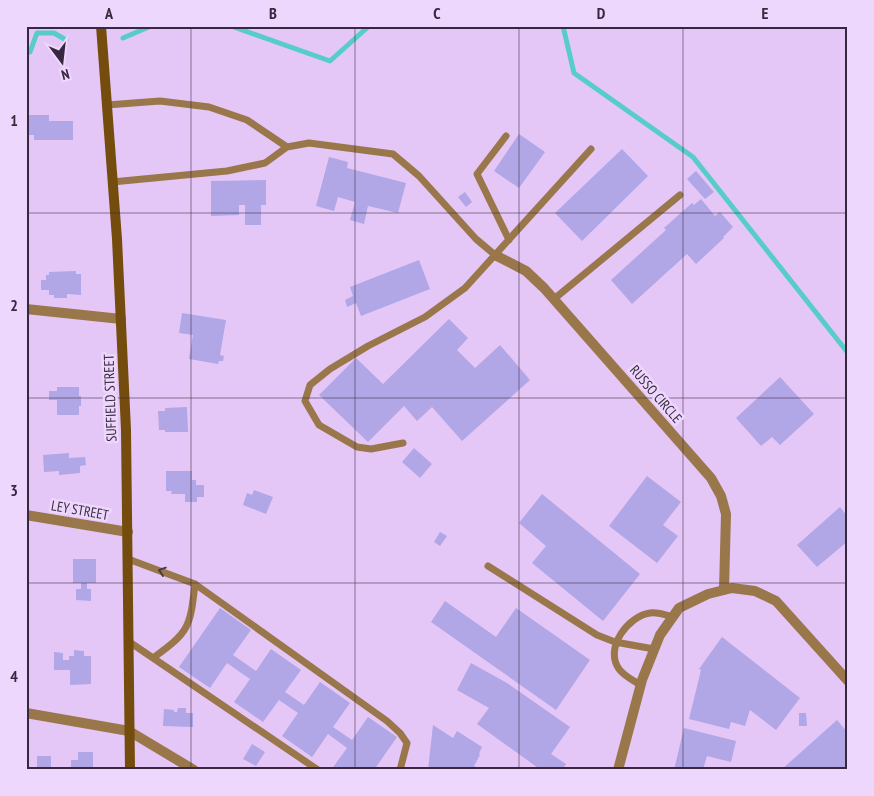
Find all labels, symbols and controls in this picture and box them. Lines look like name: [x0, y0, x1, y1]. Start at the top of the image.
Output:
text: A: [104, 3, 114, 23]
text: B: [269, 3, 277, 23]
text: C: [433, 3, 441, 23]
text: D: [597, 3, 606, 23]
text: E: [762, 3, 769, 23]
north arrow: [38, 38, 88, 88]
text: N: [59, 65, 71, 84]
text: 1: [10, 110, 18, 130]
text: 2: [10, 295, 18, 315]
street label: SUFFIELD STREET: [99, 353, 121, 442]
street label: RUSSO CIRCLE: [626, 361, 686, 427]
text: 3: [10, 480, 18, 500]
street label: LEY STREET: [50, 496, 111, 524]
one-way arrow: [158, 567, 166, 577]
text: 4: [10, 666, 18, 686]

